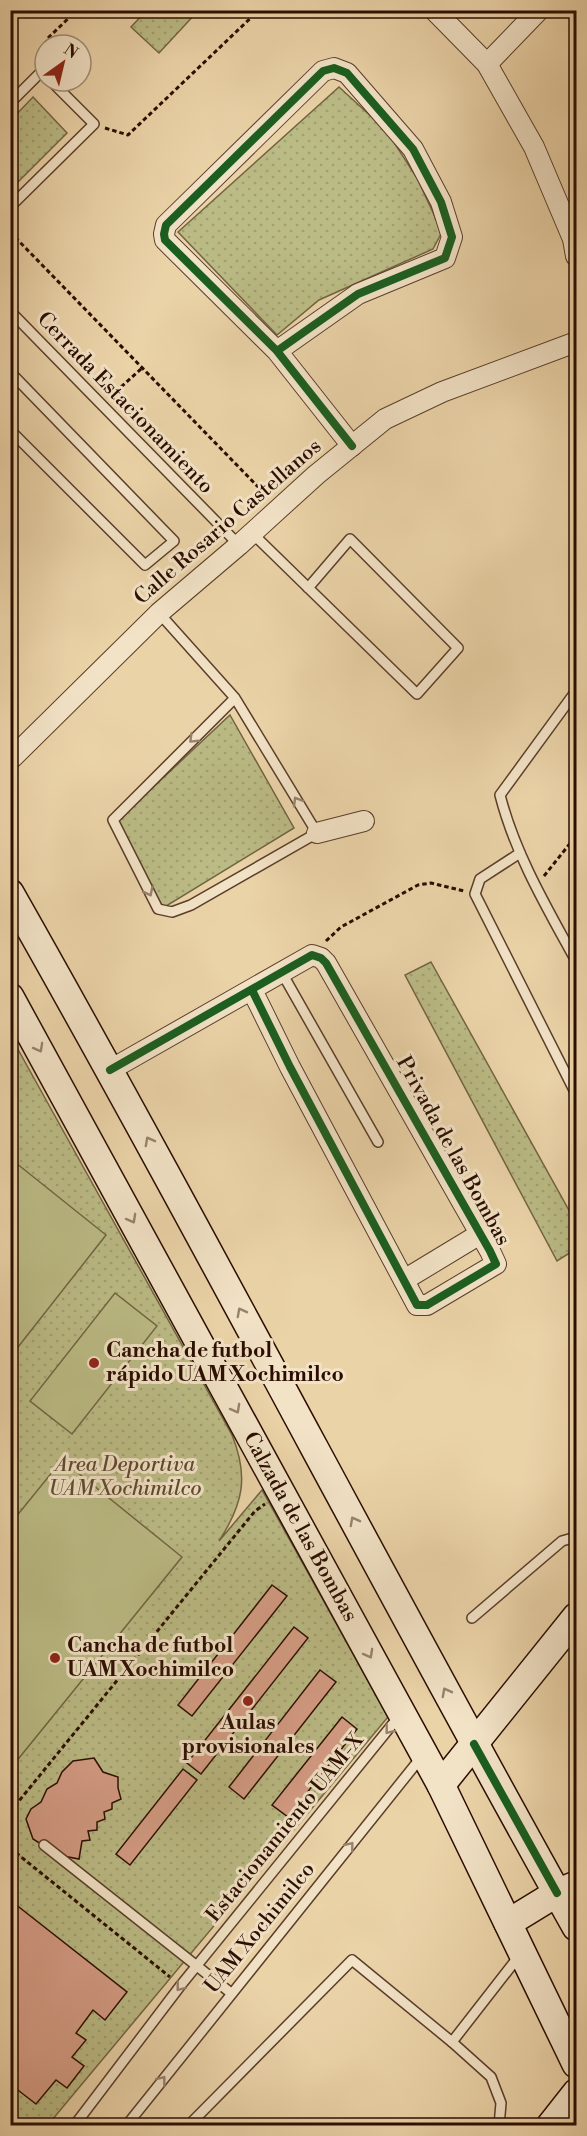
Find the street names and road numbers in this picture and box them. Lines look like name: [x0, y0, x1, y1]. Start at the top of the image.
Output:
street label: Cerrada Estacionamiento: [31, 306, 219, 500]
street label: Calle Rosario Castellanos: [129, 434, 327, 610]
street label: Privada de las Bombas: [390, 1052, 516, 1250]
street label: Calzada de las Bombas: [237, 1428, 363, 1626]
street label: Estacionamiento UAM-X: [201, 1728, 370, 1928]
street label: UAM Xochimilco: [199, 1857, 321, 1999]

